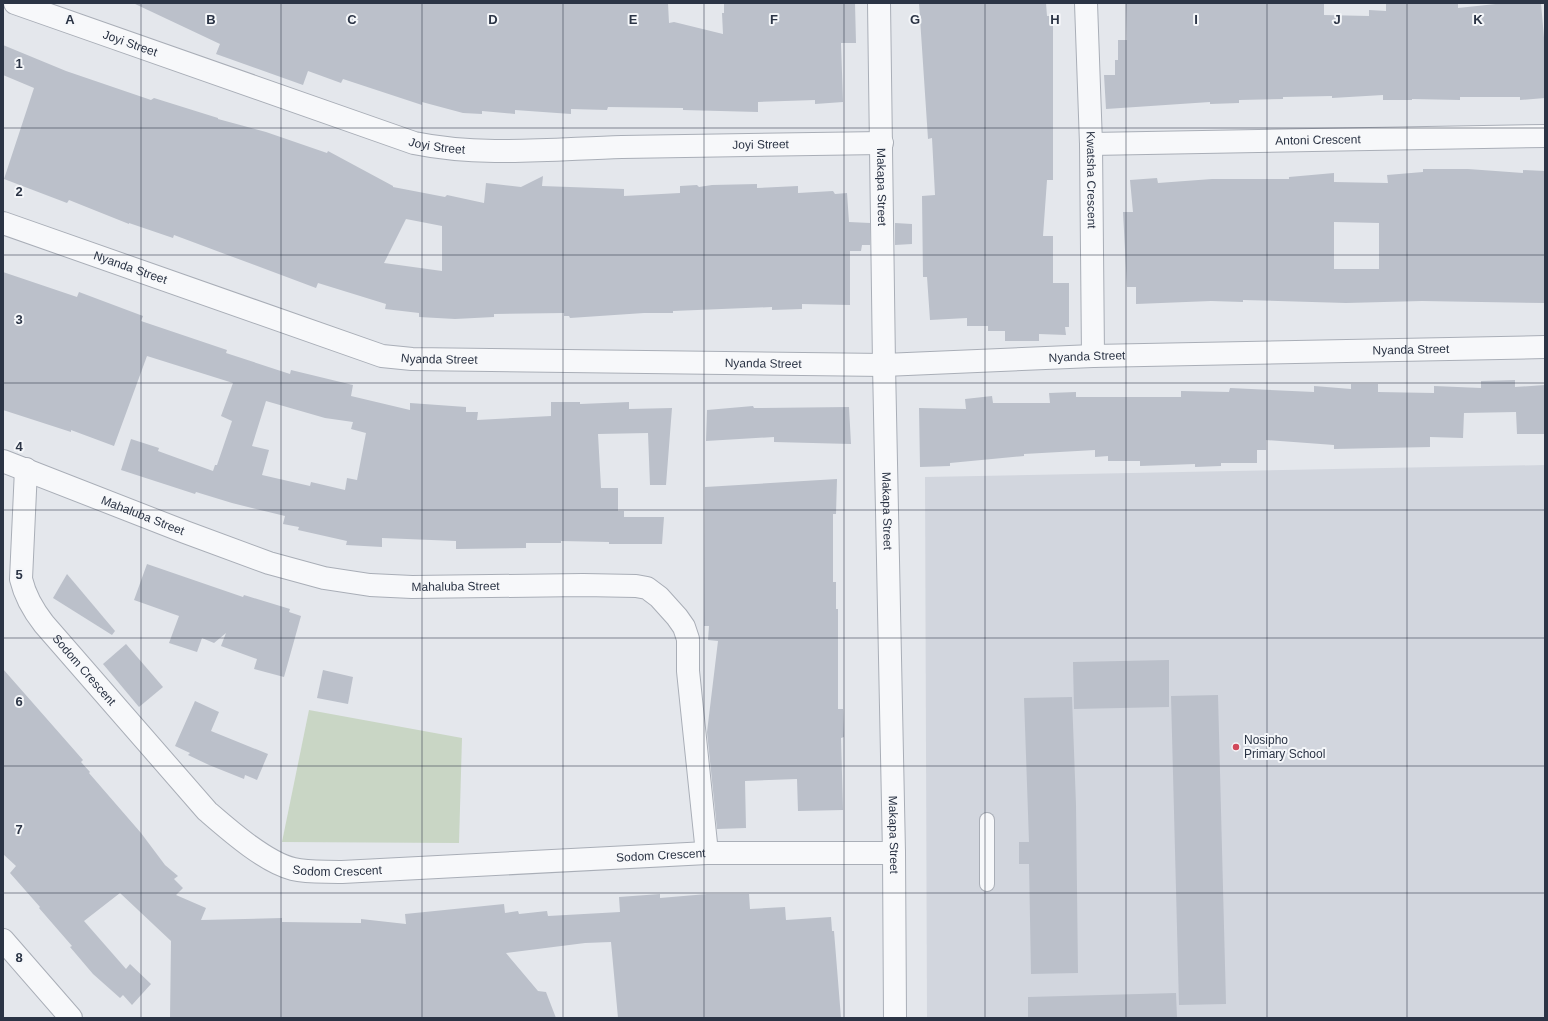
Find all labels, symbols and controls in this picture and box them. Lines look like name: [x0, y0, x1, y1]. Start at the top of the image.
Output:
text: A: [65, 12, 75, 27]
text: B: [206, 12, 216, 27]
text: C: [347, 12, 357, 27]
text: D: [488, 12, 498, 27]
text: E: [629, 12, 638, 27]
text: F: [770, 12, 778, 27]
text: G: [910, 12, 920, 27]
text: H: [1050, 12, 1060, 27]
text: I: [1194, 12, 1198, 27]
text: J: [1333, 12, 1341, 27]
text: K: [1473, 12, 1483, 27]
street label: Joyi Street: [101, 27, 160, 60]
text: 1: [15, 56, 23, 71]
street label: Kwatsha Crescent: [1084, 131, 1099, 229]
street label: Antoni Crescent: [1275, 132, 1361, 148]
street label: Joyi Street: [407, 135, 466, 157]
street label: Joyi Street: [732, 137, 790, 152]
street label: Makapa Street: [874, 148, 889, 227]
text: 2: [15, 184, 23, 199]
street label: Nyanda Street: [92, 248, 170, 287]
text: 3: [15, 312, 23, 327]
street label: Nyanda Street: [1372, 342, 1450, 357]
street label: Nyanda Street: [1048, 348, 1126, 365]
street label: Nyanda Street: [400, 351, 478, 367]
street label: Nyanda Street: [725, 356, 802, 371]
text: 4: [15, 439, 23, 454]
street label: Makapa Street: [879, 472, 895, 551]
street label: Mahaluba Street: [99, 493, 187, 538]
text: 5: [15, 567, 23, 582]
street label: Mahaluba Street: [411, 579, 500, 594]
street label: Sodom Crescent: [49, 632, 119, 709]
text: 6: [15, 694, 23, 709]
place label: Nosipho Primary School: [1244, 733, 1325, 761]
marker: Nosipho Primary School: [1231, 742, 1241, 752]
street label: Makapa Street: [886, 796, 901, 875]
text: 7: [15, 822, 23, 837]
street label: Sodom Crescent: [616, 846, 706, 865]
street label: Sodom Crescent: [291, 862, 383, 879]
text: 8: [15, 950, 23, 965]

